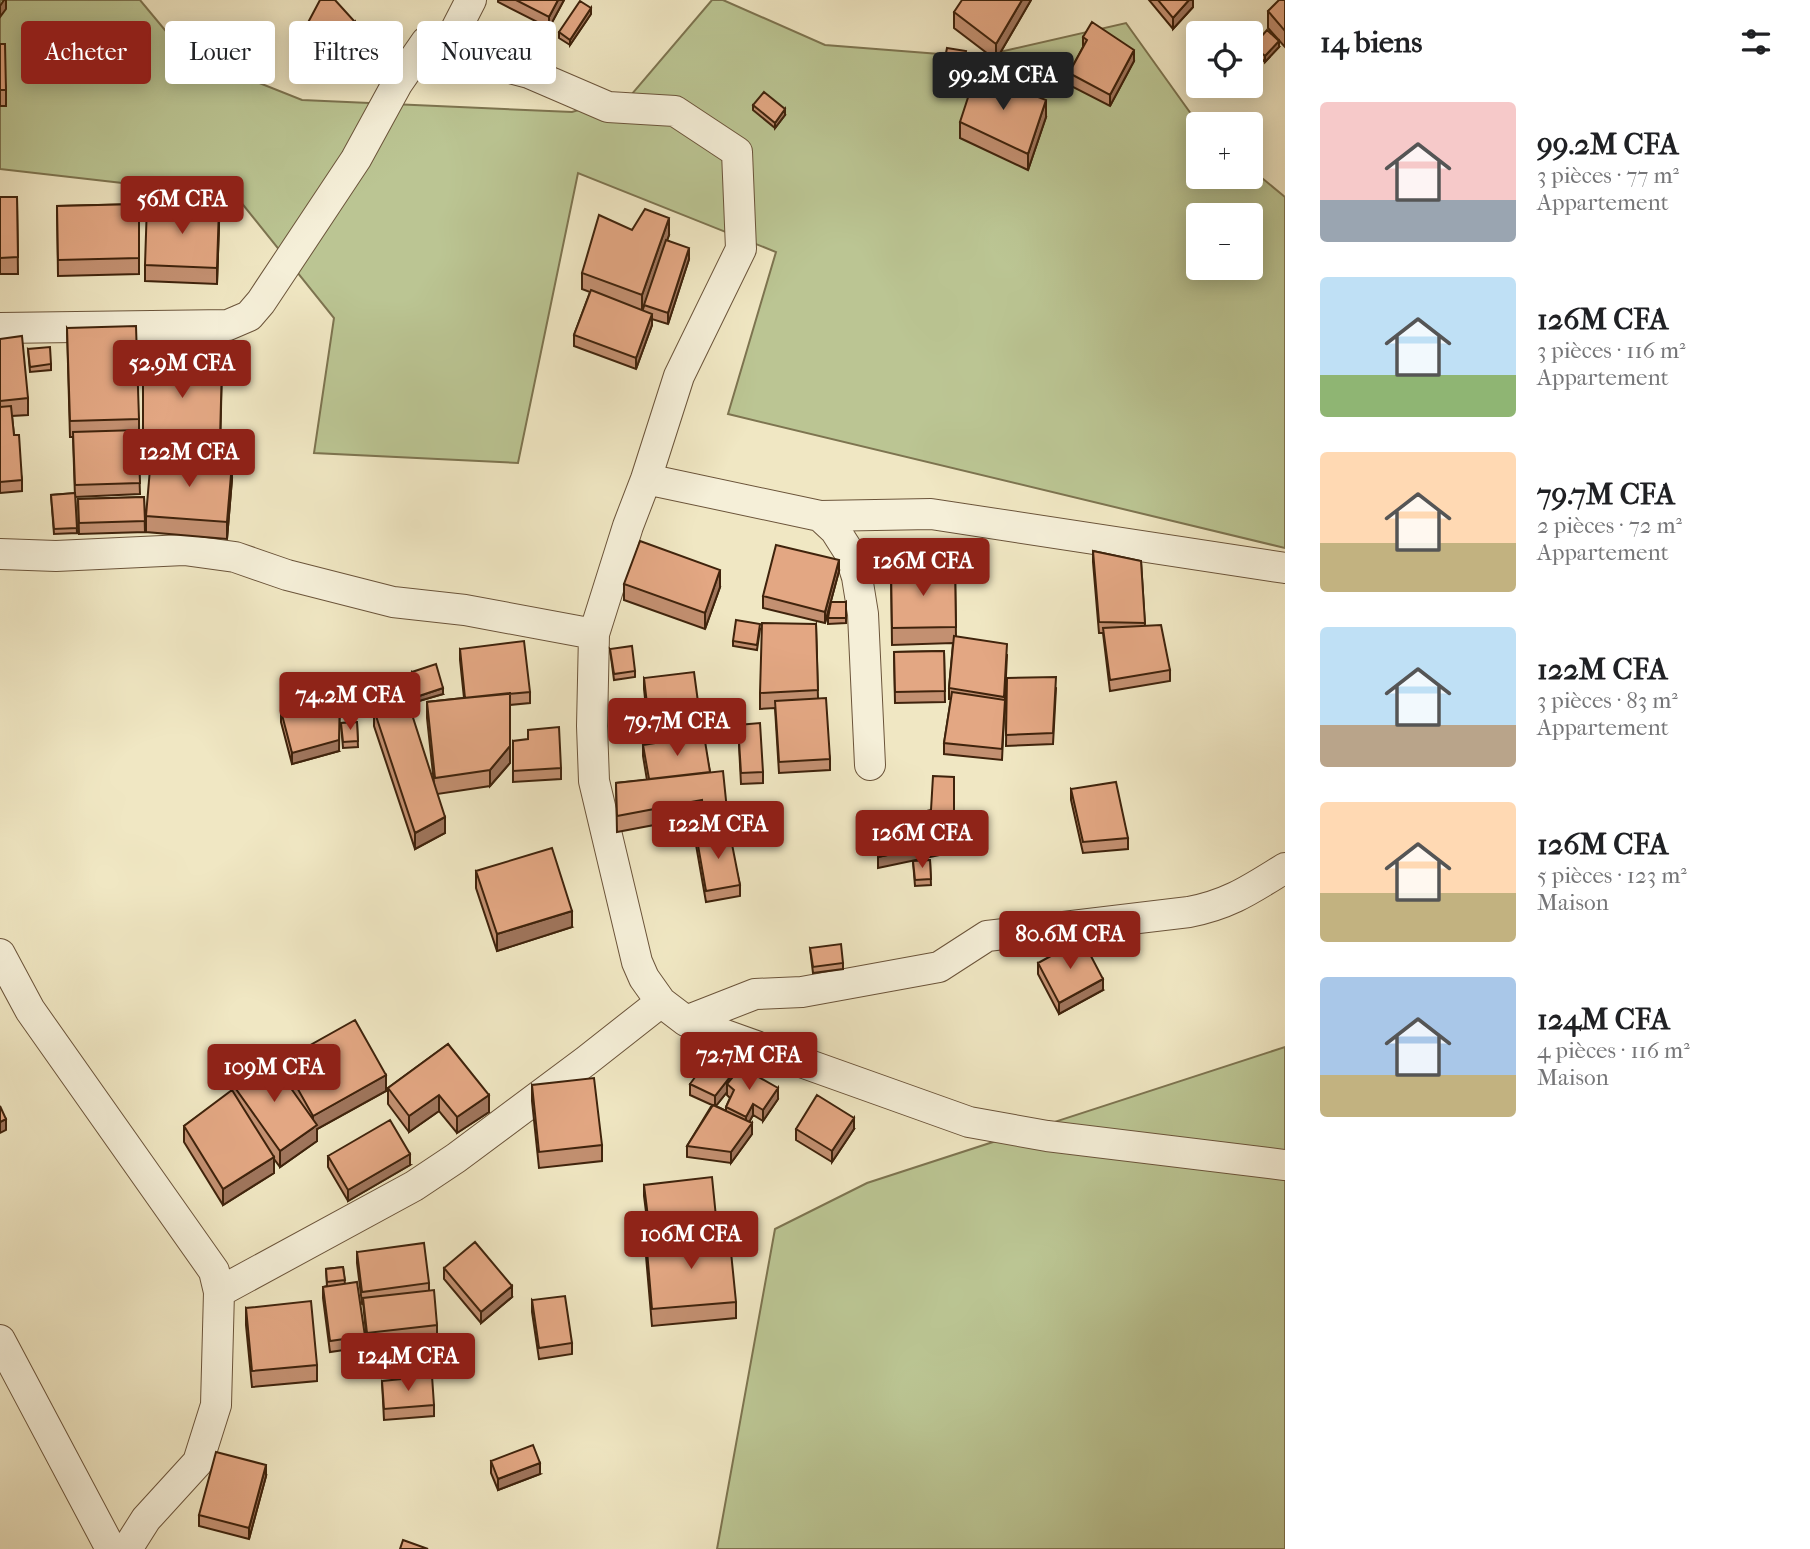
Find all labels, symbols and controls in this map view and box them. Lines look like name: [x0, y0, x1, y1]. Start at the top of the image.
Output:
chip: Acheter: [21, 21, 151, 84]
chip: Louer: [165, 21, 275, 84]
chip: Filtres: [289, 21, 403, 84]
chip: Nouveau: [417, 21, 556, 84]
map controls: [1186, 21, 1263, 280]
button: locate: [1186, 21, 1263, 98]
icon: filters: [1737, 23, 1775, 61]
text: 14 biens: [1320, 25, 1422, 60]
pin: 99.2M CFA: [923, 52, 1083, 112]
text: 99.2M CFA: [949, 61, 1057, 88]
button: +: [1186, 112, 1263, 189]
text: 99.2M CFA: [1537, 127, 1679, 162]
icon: home: [1376, 130, 1460, 214]
text: 3 pièces · 77 m²: [1537, 162, 1679, 189]
pin: 56M CFA: [117, 176, 247, 236]
text: 56M CFA: [137, 185, 227, 212]
text: Appartement: [1537, 189, 1669, 216]
button: −: [1186, 203, 1263, 280]
text: 126M CFA: [1537, 302, 1669, 337]
icon: home: [1376, 305, 1460, 389]
text: 3 pièces · 116 m²: [1537, 337, 1686, 364]
pin: 52.9M CFA: [102, 340, 262, 400]
text: 52.9M CFA: [129, 349, 235, 376]
text: Appartement: [1537, 364, 1669, 391]
pin: 122M CFA: [117, 430, 261, 489]
text: 122M CFA: [139, 438, 239, 465]
text: 79.7M CFA: [1537, 477, 1675, 512]
icon: home: [1376, 480, 1460, 564]
text: 2 pièces · 72 m²: [1537, 512, 1682, 539]
pin: 126M CFA: [851, 538, 995, 598]
text: Appartement: [1537, 539, 1669, 566]
text: 126M CFA: [873, 547, 973, 574]
text: 122M CFA: [1537, 652, 1668, 687]
icon: home: [1376, 655, 1460, 739]
pin: 74.2M CFA: [270, 672, 430, 732]
text: 74.2M CFA: [295, 681, 405, 708]
text: 3 pièces · 83 m²: [1537, 687, 1678, 714]
pin: 79.7M CFA: [597, 698, 757, 758]
text: 79.7M CFA: [624, 707, 730, 734]
text: Appartement: [1537, 714, 1669, 741]
pin: 122M CFA: [646, 802, 790, 861]
text: 122M CFA: [668, 810, 768, 837]
pin: 126M CFA: [850, 810, 994, 870]
text: 126M CFA: [872, 819, 972, 846]
text: 126M CFA: [1537, 827, 1669, 862]
icon: home: [1376, 830, 1460, 914]
text: 5 pièces · 123 m²: [1537, 862, 1687, 889]
text: Maison: [1537, 889, 1609, 916]
pin: 80.6M CFA: [990, 912, 1150, 971]
text: 80.6M CFA: [1015, 920, 1125, 947]
text: 124M CFA: [1537, 1002, 1670, 1037]
icon: home: [1376, 1005, 1460, 1089]
pin: 72.7M CFA: [669, 1032, 829, 1092]
text: 4 pièces · 116 m²: [1537, 1037, 1690, 1064]
text: 72.7M CFA: [696, 1041, 802, 1068]
pin: 109M CFA: [202, 1044, 346, 1104]
text: 109M CFA: [223, 1053, 325, 1080]
text: Maison: [1537, 1064, 1609, 1091]
pin: 106M CFA: [619, 1212, 763, 1271]
text: 106M CFA: [640, 1220, 742, 1247]
pin: 124M CFA: [336, 1334, 480, 1393]
text: 124M CFA: [357, 1342, 459, 1369]

